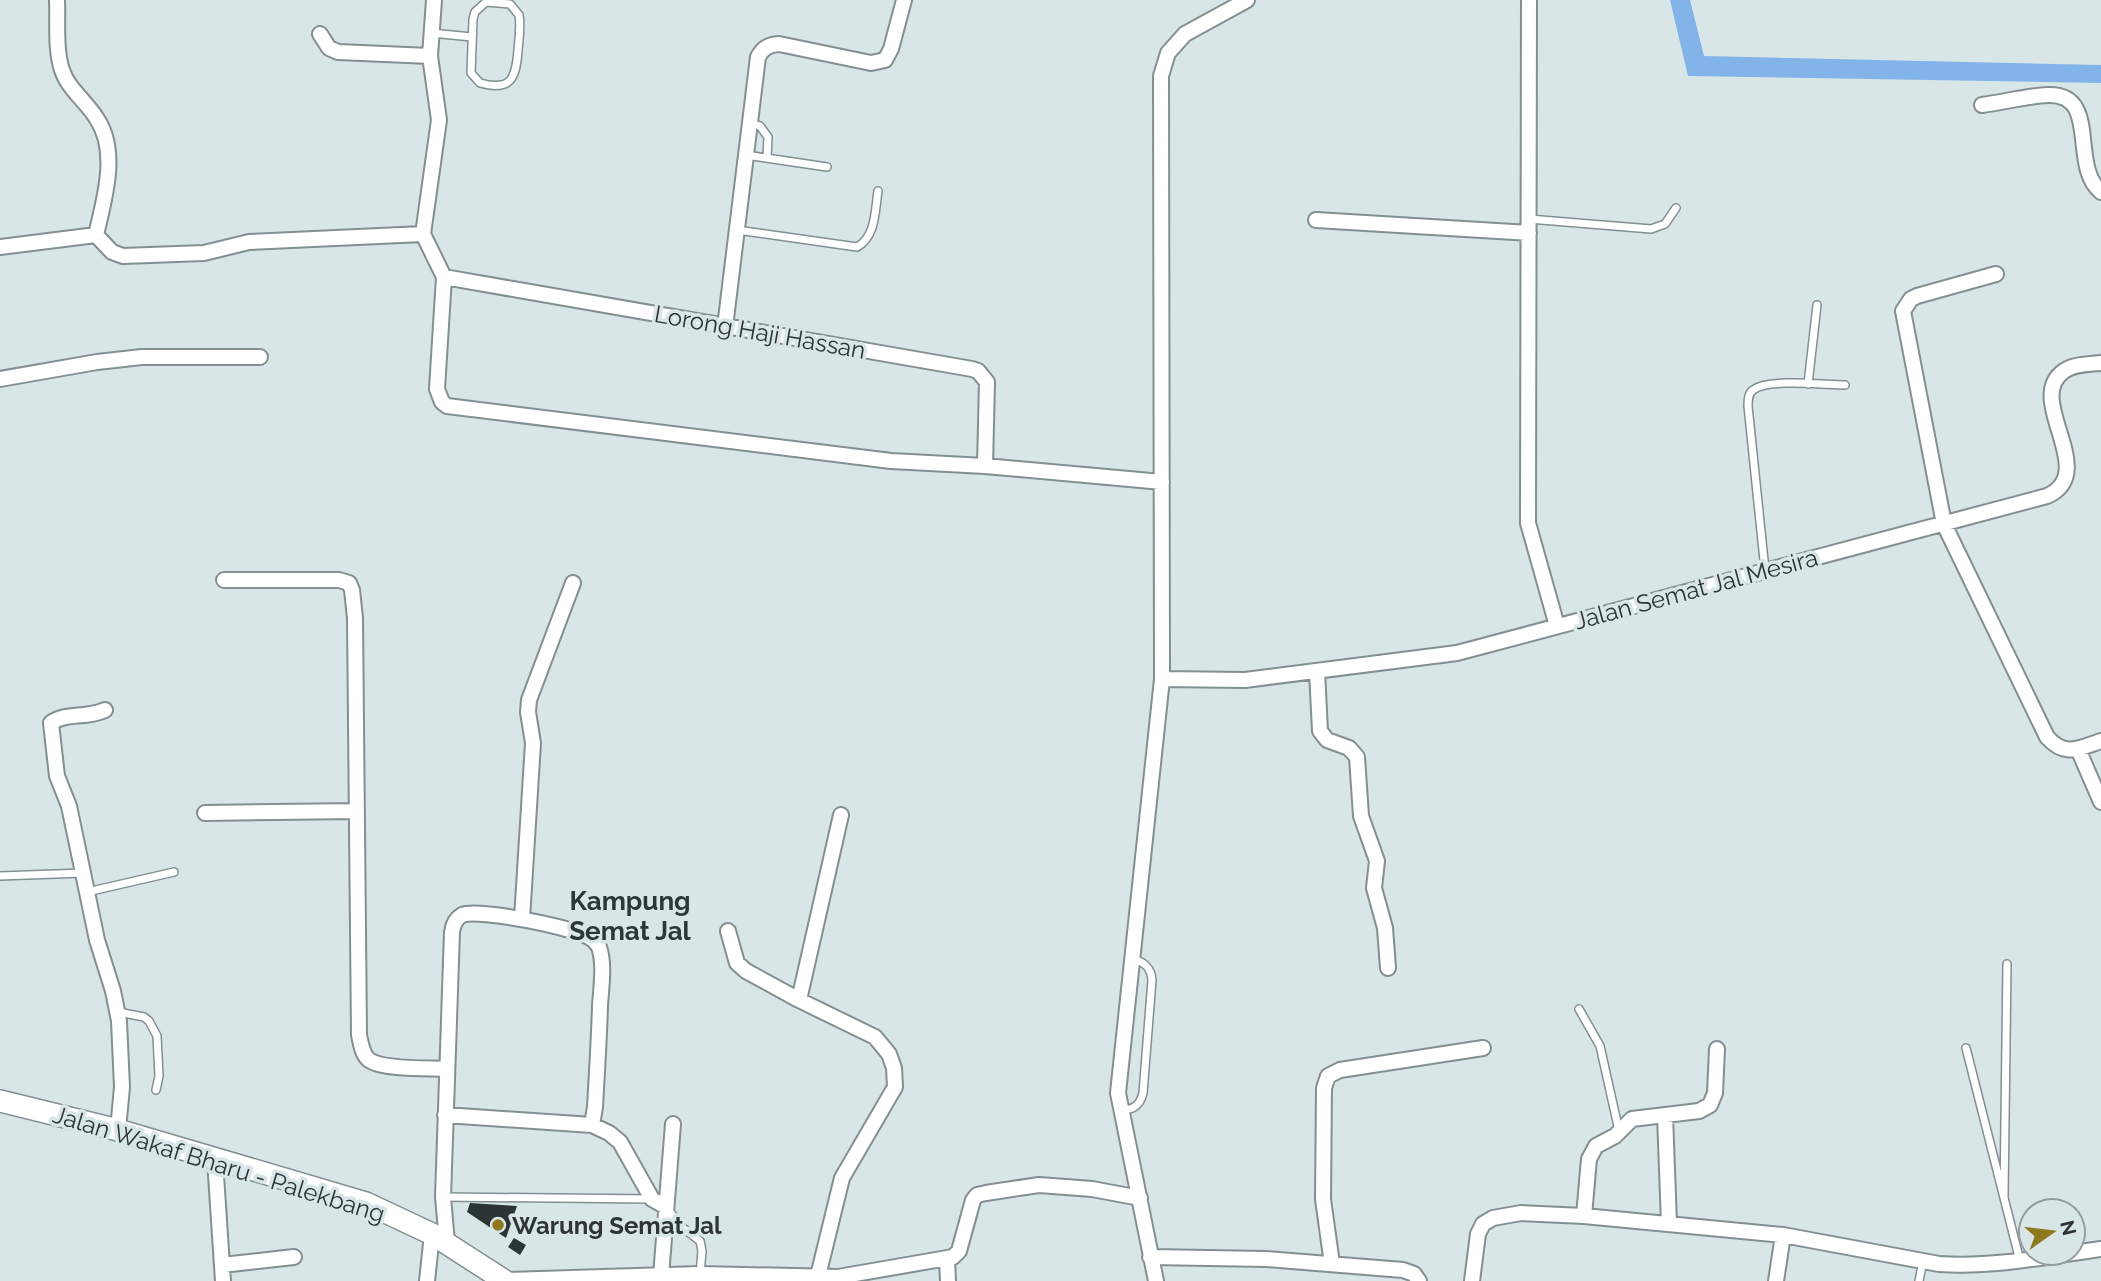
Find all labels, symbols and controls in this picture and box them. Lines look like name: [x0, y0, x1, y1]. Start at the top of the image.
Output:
street label: Lorong Haji Hassan: [652, 299, 868, 365]
street label: Jalan Semat Jal Mesira: [1571, 543, 1821, 635]
district label: Kampung Semat Jal: [569, 886, 692, 946]
street label: Jalan Wakaf Bharu - Palekbang: [50, 1100, 388, 1228]
north arrow: [2017, 1197, 2087, 1267]
place label: Warung Semat Jal: [512, 1211, 722, 1240]
marker: Warung Semat Jal: [490, 1217, 506, 1233]
text: N: [2056, 1218, 2081, 1238]

